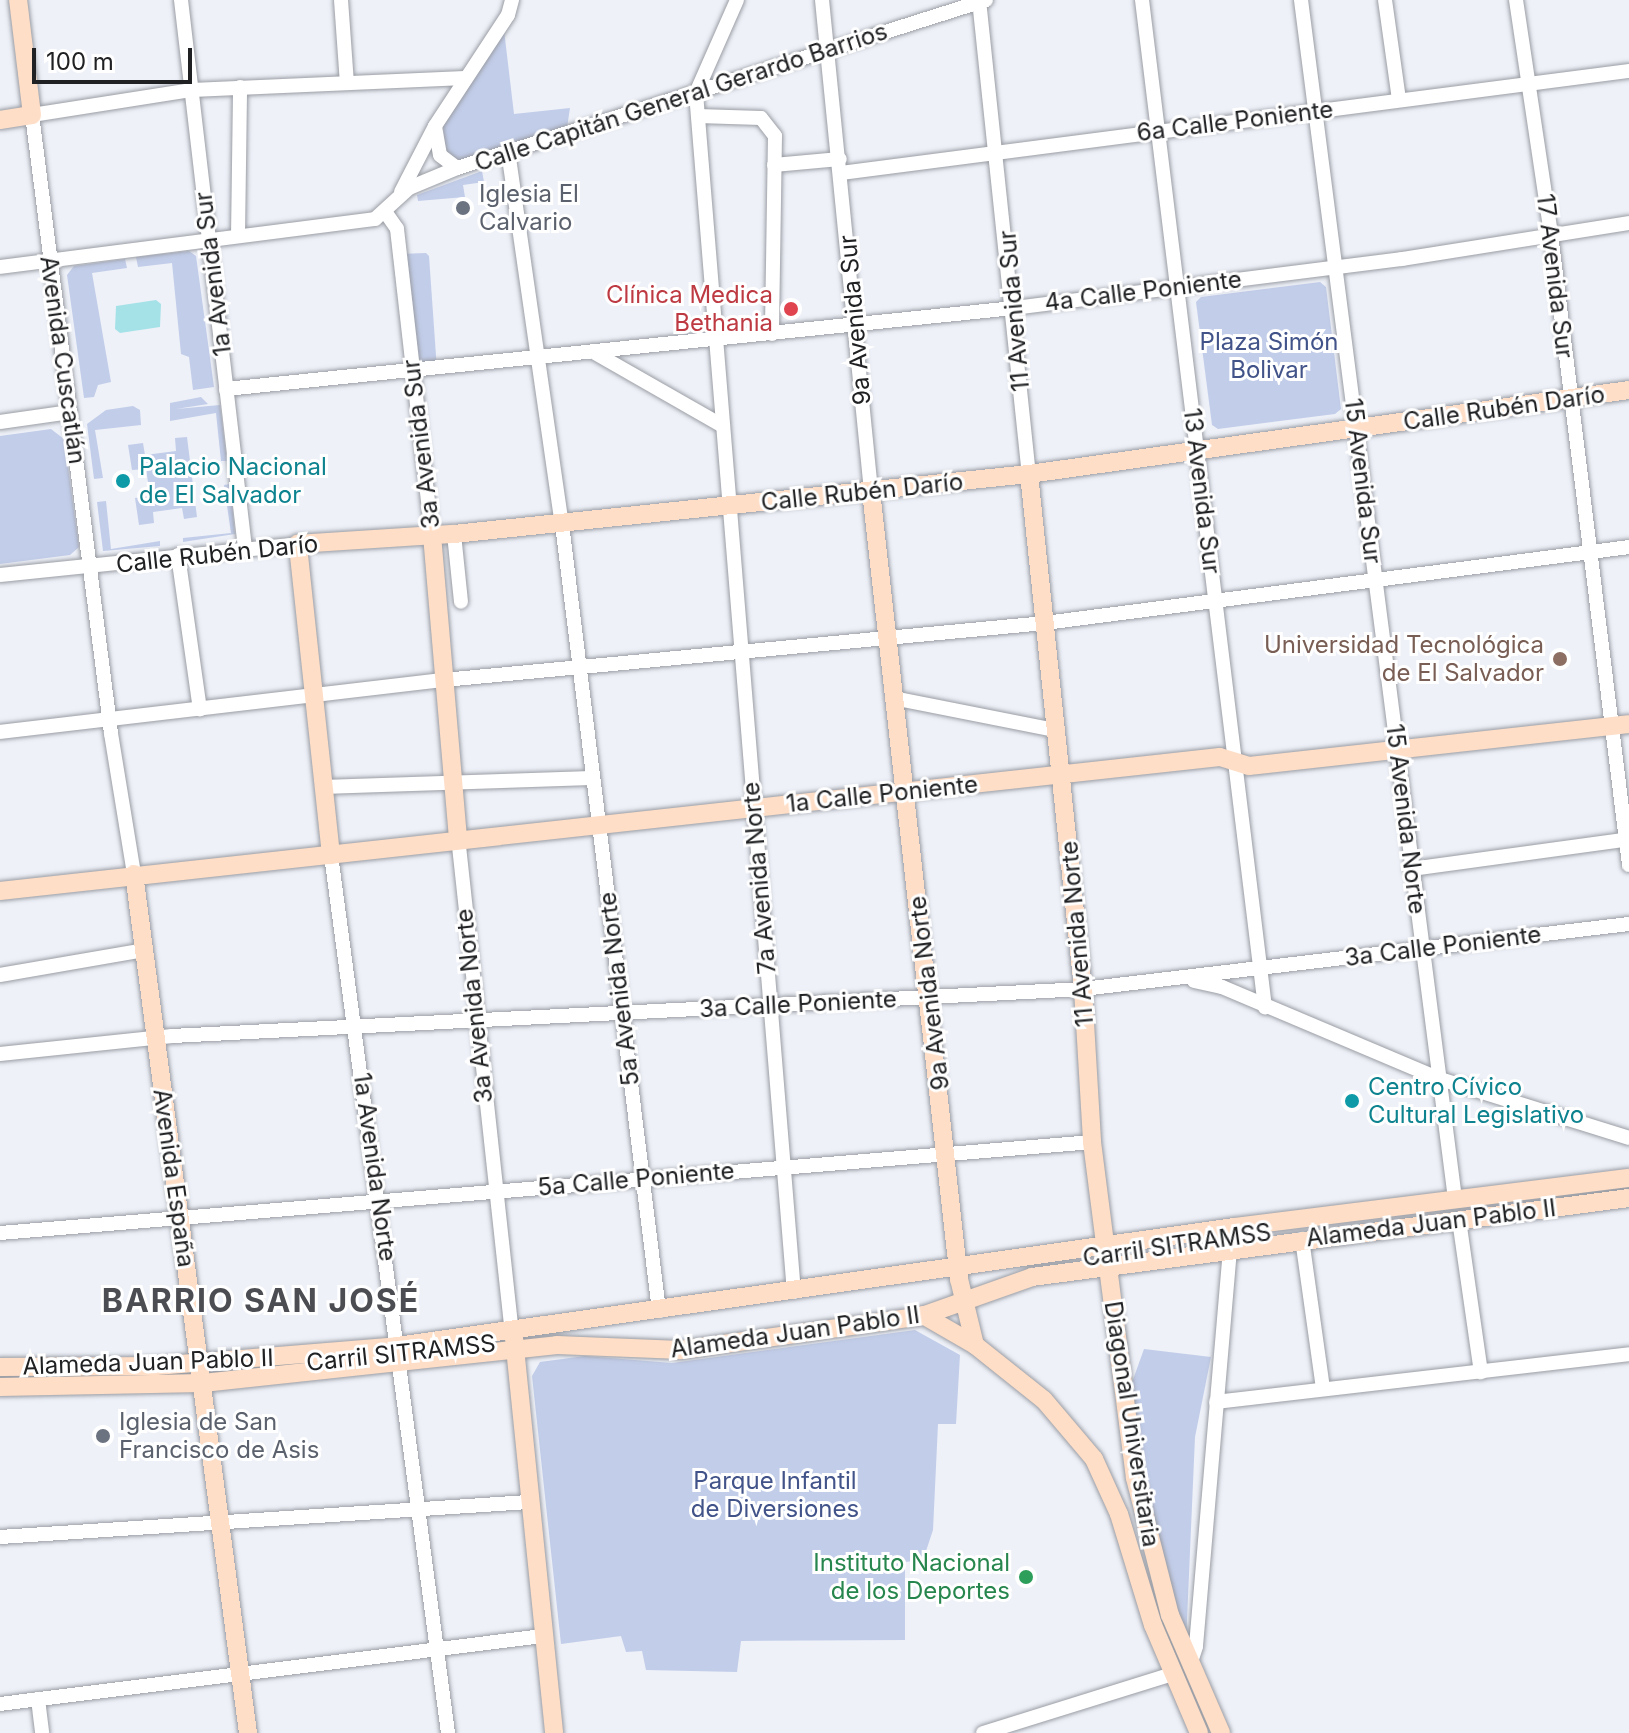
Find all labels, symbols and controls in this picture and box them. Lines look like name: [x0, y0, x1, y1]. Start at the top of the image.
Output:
street label: Calle Capitán General Gerardo Barrios: [471, 17, 891, 177]
scale bar: [36, 32, 196, 82]
text: 100 m: [46, 47, 114, 76]
street label: 6a Calle Poniente: [1135, 95, 1335, 147]
place label: Iglesia El Calvario: [479, 180, 579, 236]
street label: 1a Avenida Sur: [189, 190, 237, 358]
street label: 17 Avenida Sur: [1531, 192, 1579, 360]
marker: Iglesia El Calvario: [454, 199, 472, 217]
street label: 11 Avenida Sur: [993, 229, 1035, 393]
street label: 9a Avenida Sur: [833, 234, 877, 406]
street label: Avenida Cuscatlán: [34, 254, 92, 466]
street label: 4a Calle Poniente: [1043, 265, 1243, 317]
place label: Clínica Medica Bethania: [606, 281, 773, 337]
marker: Clínica Medica Bethania: [780, 298, 802, 320]
park label: Plaza Simón Bolivar: [1200, 328, 1338, 384]
street label: 3a Avenida Sur: [396, 358, 446, 530]
street label: Calle Rubén Darío: [1401, 380, 1607, 436]
street label: 15 Avenida Sur: [1339, 397, 1387, 565]
street label: 13 Avenida Sur: [1178, 406, 1226, 576]
place label: Palacio Nacional de El Salvador: [139, 453, 327, 509]
street label: Calle Rubén Darío: [760, 467, 964, 517]
marker: Palacio Nacional de El Salvador: [114, 472, 132, 490]
street label: Calle Rubén Darío: [115, 529, 319, 579]
place label: Universidad Tecnológica de El Salvador: [1264, 631, 1544, 687]
marker: Universidad Tecnológica de El Salvador: [1551, 650, 1569, 668]
street label: 15 Avenida Norte: [1380, 722, 1432, 916]
street label: 1a Calle Poniente: [785, 770, 979, 818]
street label: 7a Avenida Norte: [736, 781, 782, 975]
street label: 11 Avenida Norte: [1055, 840, 1099, 1028]
street label: 5a Avenida Norte: [593, 890, 645, 1088]
street label: 9a Avenida Norte: [903, 894, 955, 1092]
street label: 3a Avenida Norte: [449, 907, 499, 1105]
street label: 3a Calle Poniente: [1343, 920, 1543, 972]
street label: 3a Calle Poniente: [698, 984, 898, 1024]
street label: 1a Avenida Norte: [347, 1071, 403, 1263]
place label: Centro Cívico Cultural Legislativo: [1368, 1073, 1584, 1129]
street label: Avenida España: [147, 1087, 201, 1269]
marker: Centro Cívico Cultural Legislativo: [1343, 1092, 1361, 1110]
street label: 5a Calle Poniente: [536, 1156, 736, 1202]
street label: Alameda Juan Pablo II: [1304, 1193, 1558, 1253]
street label: Carril SITRAMSS: [1081, 1218, 1273, 1272]
district label: BARRIO SAN JOSÉ: [102, 1282, 420, 1320]
street label: Diagonal Universitaria: [1098, 1299, 1166, 1549]
street label: Alameda Juan Pablo II: [669, 1300, 921, 1364]
street label: Carril SITRAMSS: [305, 1329, 497, 1377]
street label: Alameda Juan Pablo II: [22, 1343, 274, 1381]
place label: Iglesia de San Francisco de Asis: [119, 1408, 319, 1464]
marker: Iglesia de San Francisco de Asis: [94, 1427, 112, 1445]
park label: Parque Infantil de Diversiones: [691, 1467, 859, 1523]
place label: Instituto Nacional de los Deportes: [813, 1549, 1010, 1605]
marker: Instituto Nacional de los Deportes: [1017, 1568, 1035, 1586]

